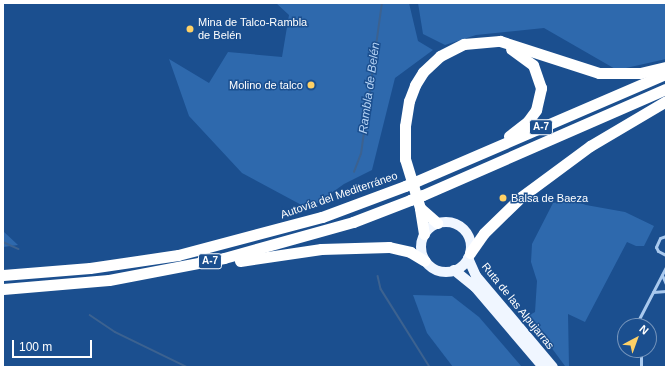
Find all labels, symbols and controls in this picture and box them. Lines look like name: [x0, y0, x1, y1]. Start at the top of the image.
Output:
place label: Mina de Talco-Rambla de Belén: [198, 16, 307, 42]
marker: Mina de Talco-Rambla de Belén: [185, 24, 195, 34]
water label: Rambla de Belén: [356, 41, 384, 135]
place label: Molino de talco: [229, 78, 303, 92]
marker: Molino de talco: [306, 80, 316, 90]
road number: A-7: [528, 119, 554, 135]
street label: Autovía del Mediterráneo: [279, 169, 399, 221]
place label: Balsa de Baeza: [511, 191, 588, 205]
marker: Balsa de Baeza: [498, 193, 508, 203]
road number: A-7: [197, 253, 223, 269]
street label: Ruta de las Alpujarras: [479, 260, 557, 352]
north arrow: [617, 318, 657, 358]
text: N: [637, 323, 651, 337]
scale bar: [14, 332, 94, 358]
text: 100 m: [19, 340, 52, 354]

